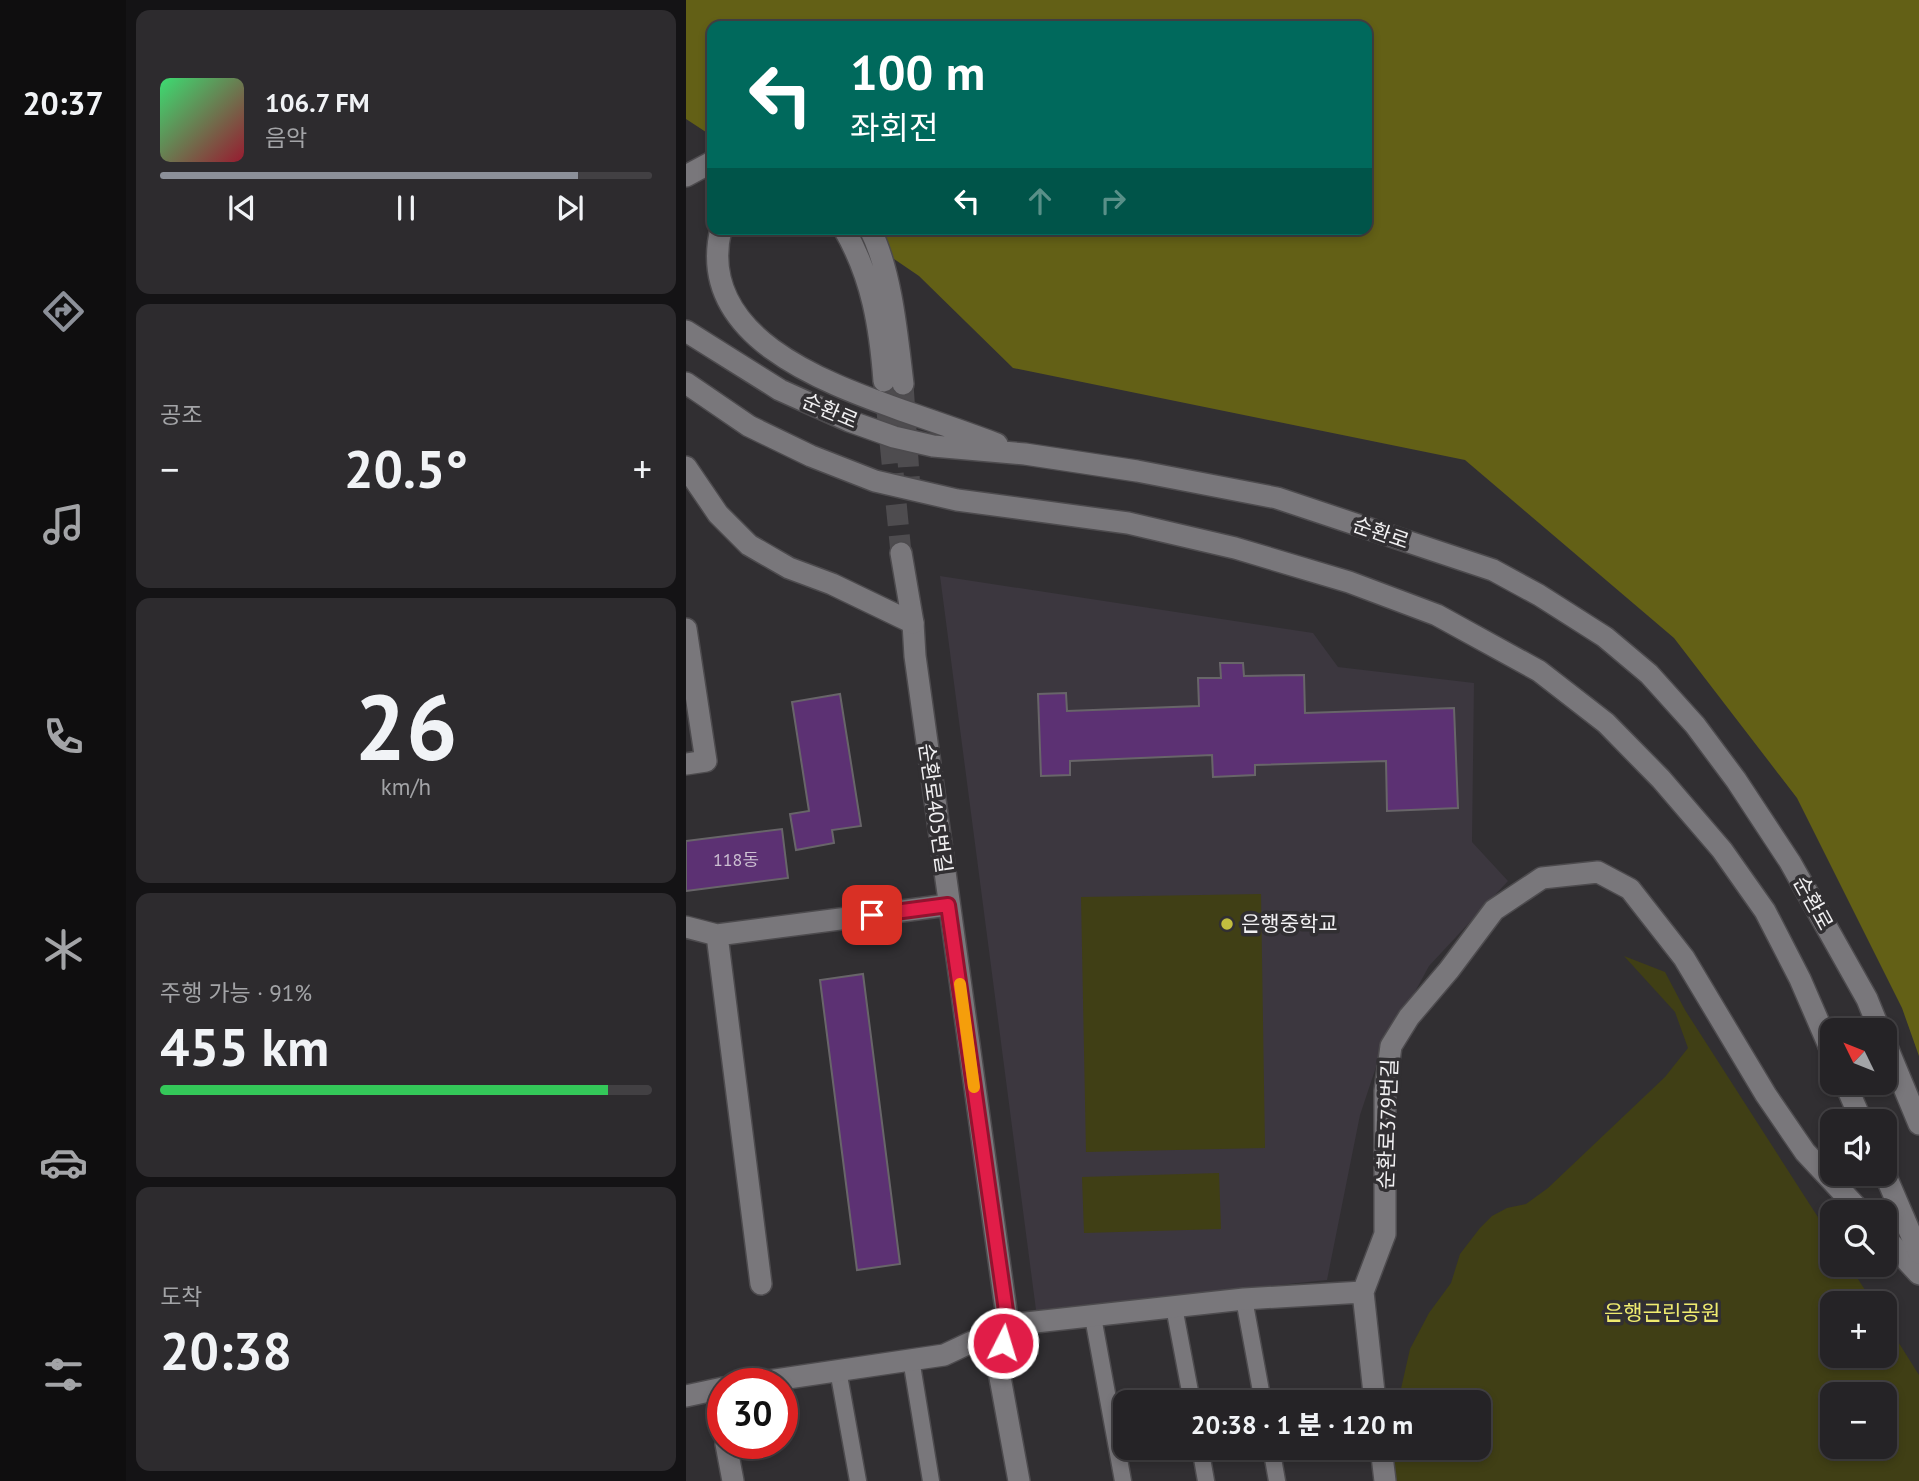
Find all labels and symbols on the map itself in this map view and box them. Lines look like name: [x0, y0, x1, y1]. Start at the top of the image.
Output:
street label: 순환로: [798, 387, 862, 434]
street label: 순환로: [1349, 510, 1413, 555]
street label: 순환로405번길: [913, 741, 958, 875]
house number: 118동: [713, 848, 759, 871]
street label: 순환로: [1788, 871, 1839, 935]
pin: [842, 885, 902, 945]
place label: 은행중학교: [1241, 910, 1338, 937]
marker: 은행중학교: [1219, 916, 1235, 932]
north arrow: [1820, 1018, 1897, 1096]
street label: 순환로379번길: [1372, 1058, 1403, 1190]
park label: 은행근린공원: [1604, 1299, 1720, 1326]
position arrow: [966, 1306, 1040, 1380]
speed limit sign: 30: [707, 1368, 798, 1459]

